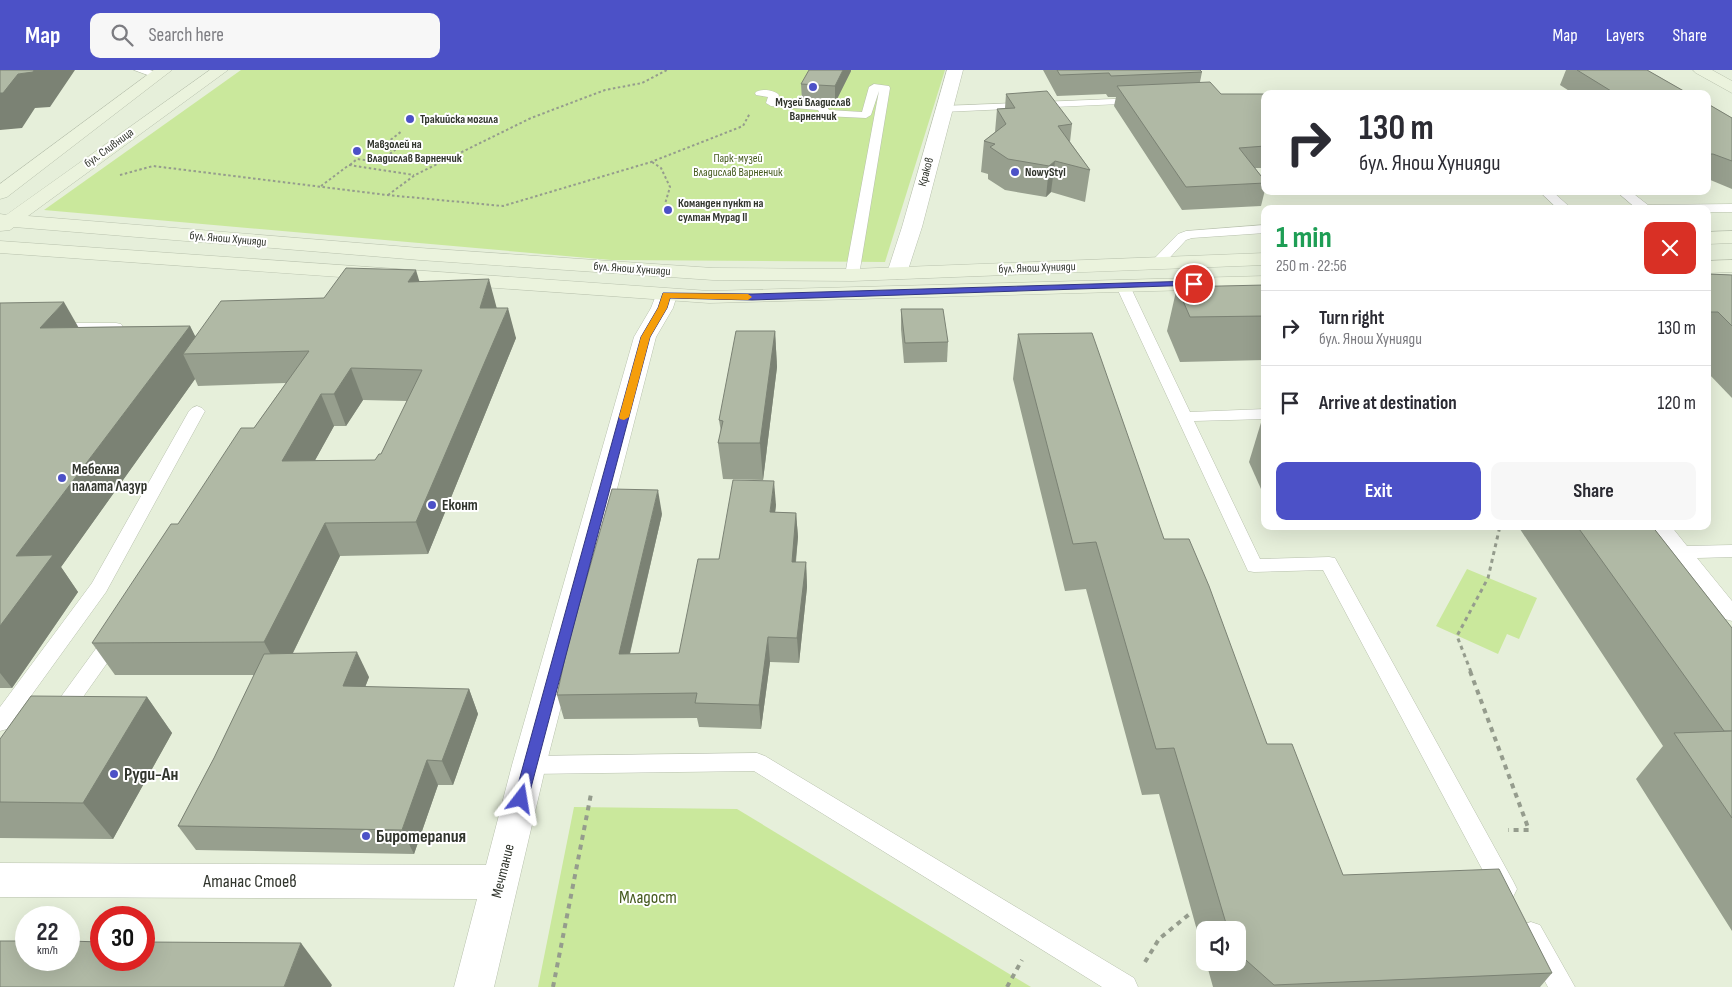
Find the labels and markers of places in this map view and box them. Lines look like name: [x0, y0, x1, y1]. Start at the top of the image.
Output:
marker: Музей Владислав Варненчик: [807, 81, 819, 93]
place label: Музей Владислав Варненчик: [775, 95, 851, 124]
place label: Тракийска могила: [420, 112, 498, 127]
marker: Тракийска могила: [404, 113, 416, 125]
place label: Мавзолей на Владислав Варненчик: [367, 137, 463, 166]
marker: Мавзолей на Владислав Варненчик: [351, 145, 363, 157]
place label: NowyStyl: [1025, 165, 1066, 180]
marker: NowyStyl: [1009, 166, 1021, 178]
place label: Команден пункт на султан Мурад II: [678, 196, 763, 225]
marker: Команден пункт на султан Мурад II: [662, 204, 674, 216]
pin: [1173, 263, 1215, 305]
place label: Мебелна палата Лазур: [72, 460, 147, 496]
marker: Мебелна палата Лазур: [56, 472, 68, 484]
place label: Еконт: [442, 496, 478, 515]
marker: Еконт: [426, 499, 438, 511]
place label: Руди-Ан: [124, 764, 178, 785]
marker: Руди-Ан: [108, 768, 120, 780]
place label: Биротерапия: [376, 826, 466, 847]
marker: Биротерапия: [360, 830, 372, 842]

